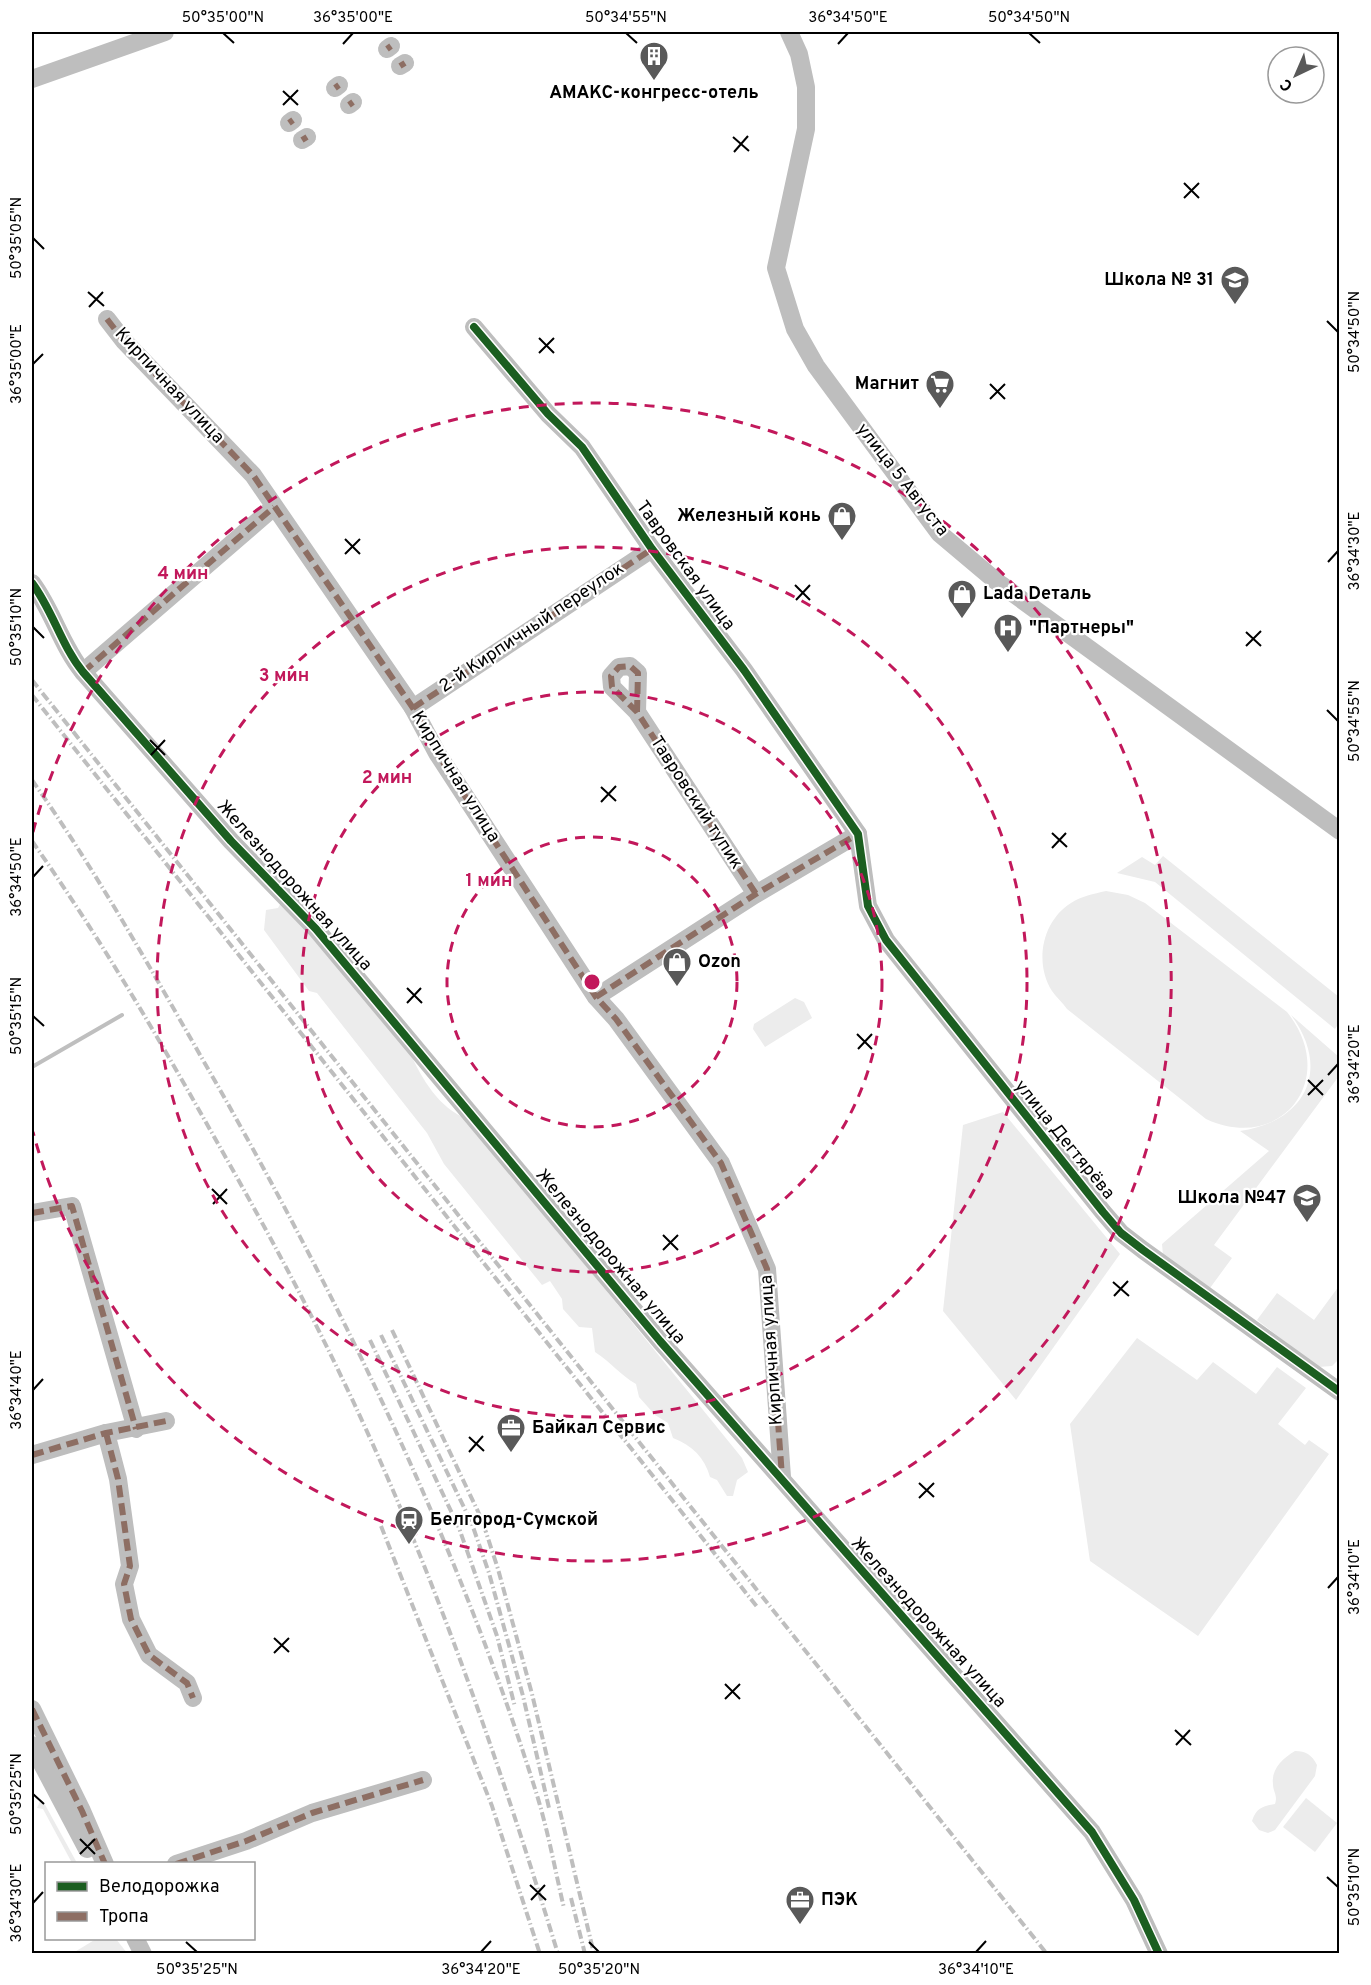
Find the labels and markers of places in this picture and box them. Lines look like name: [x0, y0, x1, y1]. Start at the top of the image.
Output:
building icon: АМАКС-конгресс-отель: [638, 40, 670, 82]
place label: АМАКС-конгресс-отель: [549, 82, 759, 105]
school or university icon: Школа № 31: [1219, 264, 1251, 306]
place label: Школа № 31: [1104, 269, 1214, 292]
supermarket icon: Магнит: [924, 368, 956, 410]
place label: Магнит: [855, 373, 920, 396]
shop icon: Железный конь: [826, 500, 858, 542]
place label: Железный конь: [677, 505, 821, 528]
shop icon: Lada Dеталь: [946, 578, 978, 620]
place label: Lada Dеталь: [983, 583, 1092, 606]
hospital icon: "Партнеры": [992, 612, 1024, 654]
place label: "Партнеры": [1029, 617, 1134, 640]
shop icon: Ozon: [661, 946, 693, 988]
place label: Ozon: [698, 951, 741, 974]
centre of rings: [582, 972, 602, 992]
school or university icon: Школа №47: [1291, 1182, 1323, 1224]
place label: Школа №47: [1178, 1187, 1286, 1210]
office icon: Байкал Сервис: [495, 1412, 527, 1454]
place label: Байкал Сервис: [532, 1417, 666, 1440]
station icon: Белгород-Сумской: [393, 1504, 425, 1546]
place label: Белгород-Сумской: [430, 1509, 598, 1532]
office icon: ПЭК: [784, 1884, 816, 1926]
place label: ПЭК: [821, 1889, 858, 1912]

